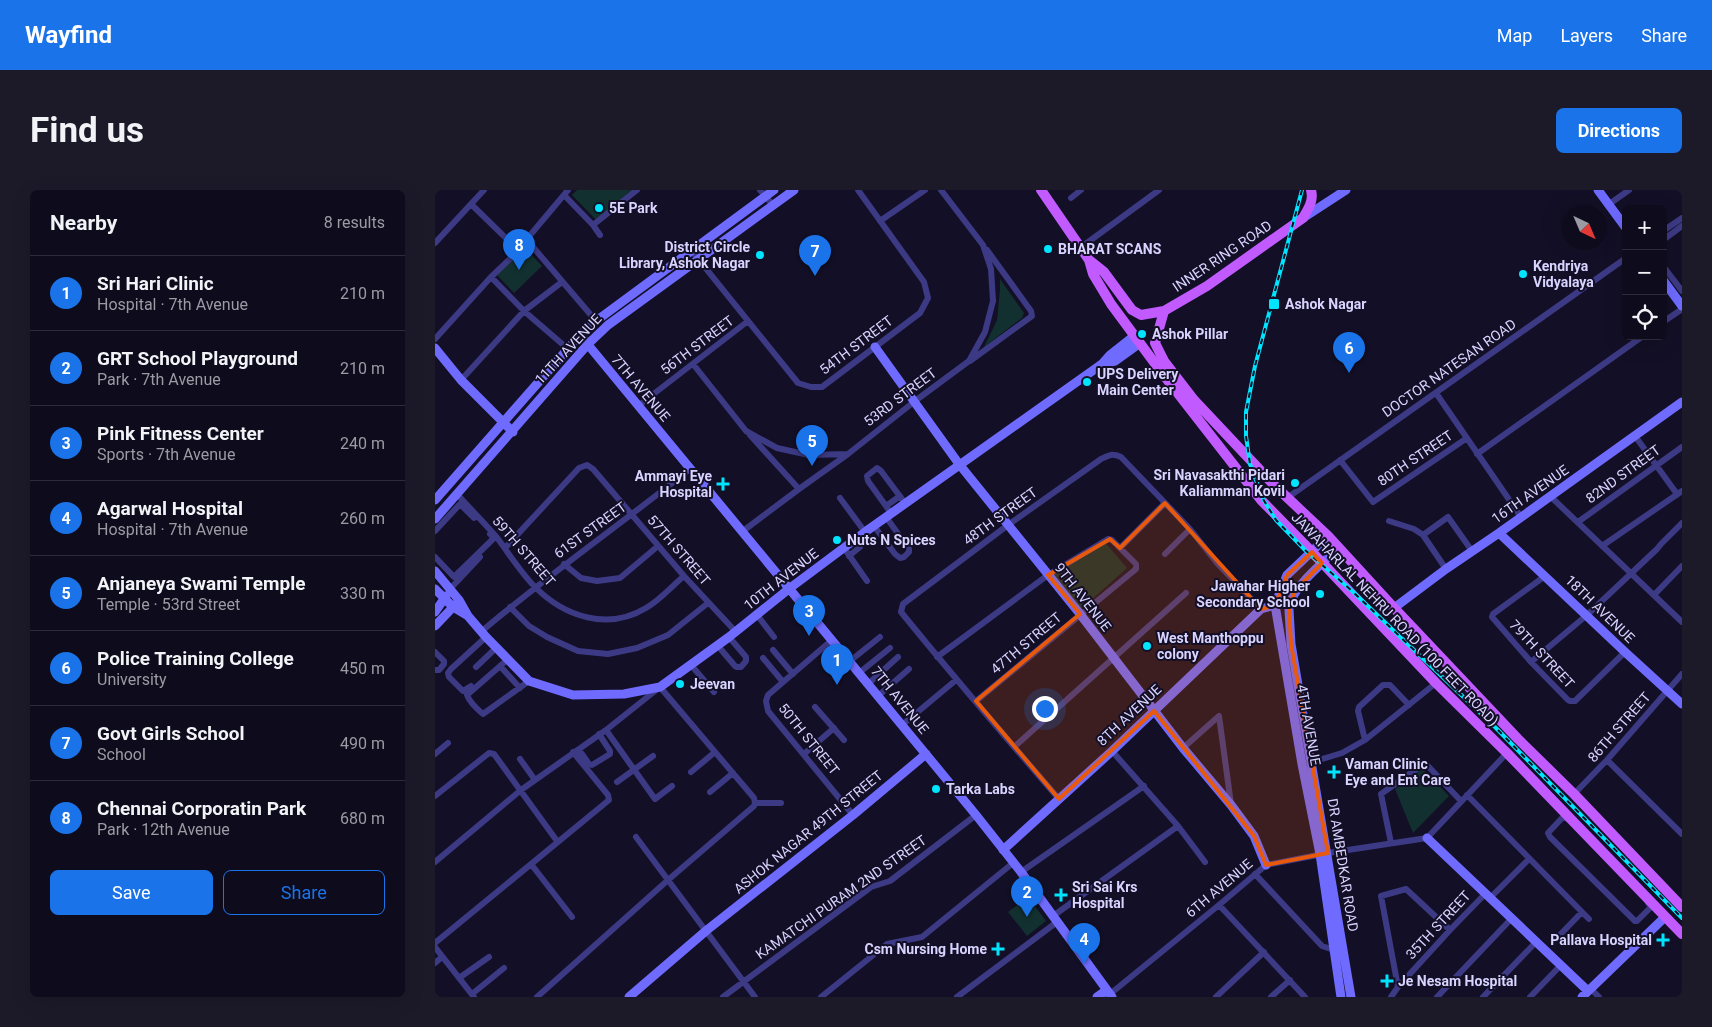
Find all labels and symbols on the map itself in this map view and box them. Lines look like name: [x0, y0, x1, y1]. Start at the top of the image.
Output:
place label: 5E Park: [609, 200, 658, 216]
marker: 5E Park: [593, 202, 605, 214]
north arrow: [1562, 205, 1607, 250]
street label: INNER RING ROAD: [1170, 217, 1274, 295]
pin: 8: [503, 229, 535, 270]
pin: 7: [799, 235, 831, 276]
place label: District Circle Library, Ashok Nagar: [619, 239, 750, 271]
place label: BHARAT SCANS: [1058, 241, 1162, 257]
marker: BHARAT SCANS: [1042, 243, 1054, 255]
marker: District Circle Library, Ashok Nagar: [754, 249, 766, 261]
place label: Kendriya Vidyalaya: [1533, 258, 1594, 290]
marker: Kendriya Vidyalaya: [1517, 268, 1529, 280]
place label: Ashok Nagar: [1285, 296, 1366, 312]
marker: Ashok Nagar: [1267, 297, 1281, 311]
street label: 11TH AVENUE: [531, 311, 605, 387]
street label: 56TH STREET: [657, 312, 737, 378]
street label: 54TH STREET: [816, 312, 896, 378]
street label: DOCTOR NATESAN ROAD: [1379, 316, 1519, 420]
place label: Ashok Pillar: [1152, 326, 1228, 342]
marker: Ashok Pillar: [1136, 328, 1148, 340]
pin: 6: [1333, 332, 1365, 373]
street label: 7TH AVENUE: [608, 351, 674, 425]
street label: 53RD STREET: [861, 364, 940, 429]
place label: UPS Delivery Main Center: [1097, 366, 1179, 398]
marker: UPS Delivery Main Center: [1081, 376, 1093, 388]
pin: 5: [796, 425, 828, 466]
street label: 80TH STREET: [1374, 427, 1456, 489]
street label: 82ND STREET: [1583, 441, 1664, 506]
street label: 16TH AVENUE: [1489, 462, 1571, 526]
place label: Sri Navasakthi Pidari Kaliamman Kovil: [1153, 467, 1285, 499]
place label: Ammayi Eye Hospital: [635, 468, 712, 500]
marker: Ammayi Eye Hospital: [716, 477, 730, 491]
marker: Sri Navasakthi Pidari Kaliamman Kovil: [1289, 477, 1301, 489]
street label: 48TH STREET: [960, 484, 1041, 548]
street label: 61ST STREET: [551, 498, 630, 562]
street label: JAWAHARLAL NEHRU ROAD (100 FEET ROAD): [1288, 509, 1502, 730]
street label: 57TH STREET: [644, 512, 714, 589]
street label: 59TH STREET: [489, 513, 559, 590]
place label: Nuts N Spices: [847, 532, 936, 548]
marker: Nuts N Spices: [831, 534, 843, 546]
street label: 10TH AVENUE: [741, 545, 821, 613]
street label: 9TH AVENUE: [1051, 560, 1115, 634]
street label: 18TH AVENUE: [1562, 572, 1638, 646]
place label: Jawahar Higher Secondary School: [1196, 578, 1310, 610]
marker: Jawahar Higher Secondary School: [1314, 588, 1326, 600]
pin: 3: [793, 595, 825, 636]
street label: 47TH STREET: [987, 608, 1065, 677]
street label: 79TH STREET: [1506, 617, 1578, 692]
place label: West Manthoppu colony: [1157, 630, 1264, 662]
marker: West Manthoppu colony: [1141, 640, 1153, 652]
pin: 1: [821, 644, 853, 685]
street label: 7TH AVENUE: [868, 663, 932, 737]
place label: Jeevan: [690, 676, 735, 692]
marker: Jeevan: [674, 678, 686, 690]
street label: 8TH AVENUE: [1094, 681, 1165, 749]
street label: 4TH AVENUE: [1294, 683, 1324, 767]
street label: 86TH STREET: [1584, 688, 1654, 765]
your location: [1032, 696, 1058, 722]
street label: 50TH STREET: [775, 700, 843, 778]
place label: Vaman Clinic Eye and Ent Care: [1345, 756, 1451, 788]
marker: Vaman Clinic Eye and Ent Care: [1327, 765, 1341, 779]
street label: ASHOK NAGAR 49TH STREET: [730, 767, 886, 897]
place label: Tarka Labs: [946, 781, 1015, 797]
marker: Tarka Labs: [930, 783, 942, 795]
street label: DR AMBEDKAR ROAD: [1325, 797, 1361, 933]
street label: KAMATCHI PURAM 2ND STREET: [753, 831, 930, 962]
street label: 6TH AVENUE: [1182, 855, 1256, 921]
pin: 2: [1011, 876, 1043, 917]
place label: Sri Sai Krs Hospital: [1072, 879, 1137, 911]
street label: 35TH STREET: [1402, 887, 1474, 962]
marker: Sri Sai Krs Hospital: [1054, 888, 1068, 902]
pin: 4: [1068, 923, 1100, 964]
place label: Pallava Hospital: [1550, 932, 1652, 948]
marker: Pallava Hospital: [1656, 933, 1670, 947]
place label: Csm Nursing Home: [865, 941, 987, 957]
marker: Csm Nursing Home: [991, 942, 1005, 956]
place label: Je Nesam Hospital: [1398, 973, 1517, 989]
marker: Je Nesam Hospital: [1380, 974, 1394, 988]

